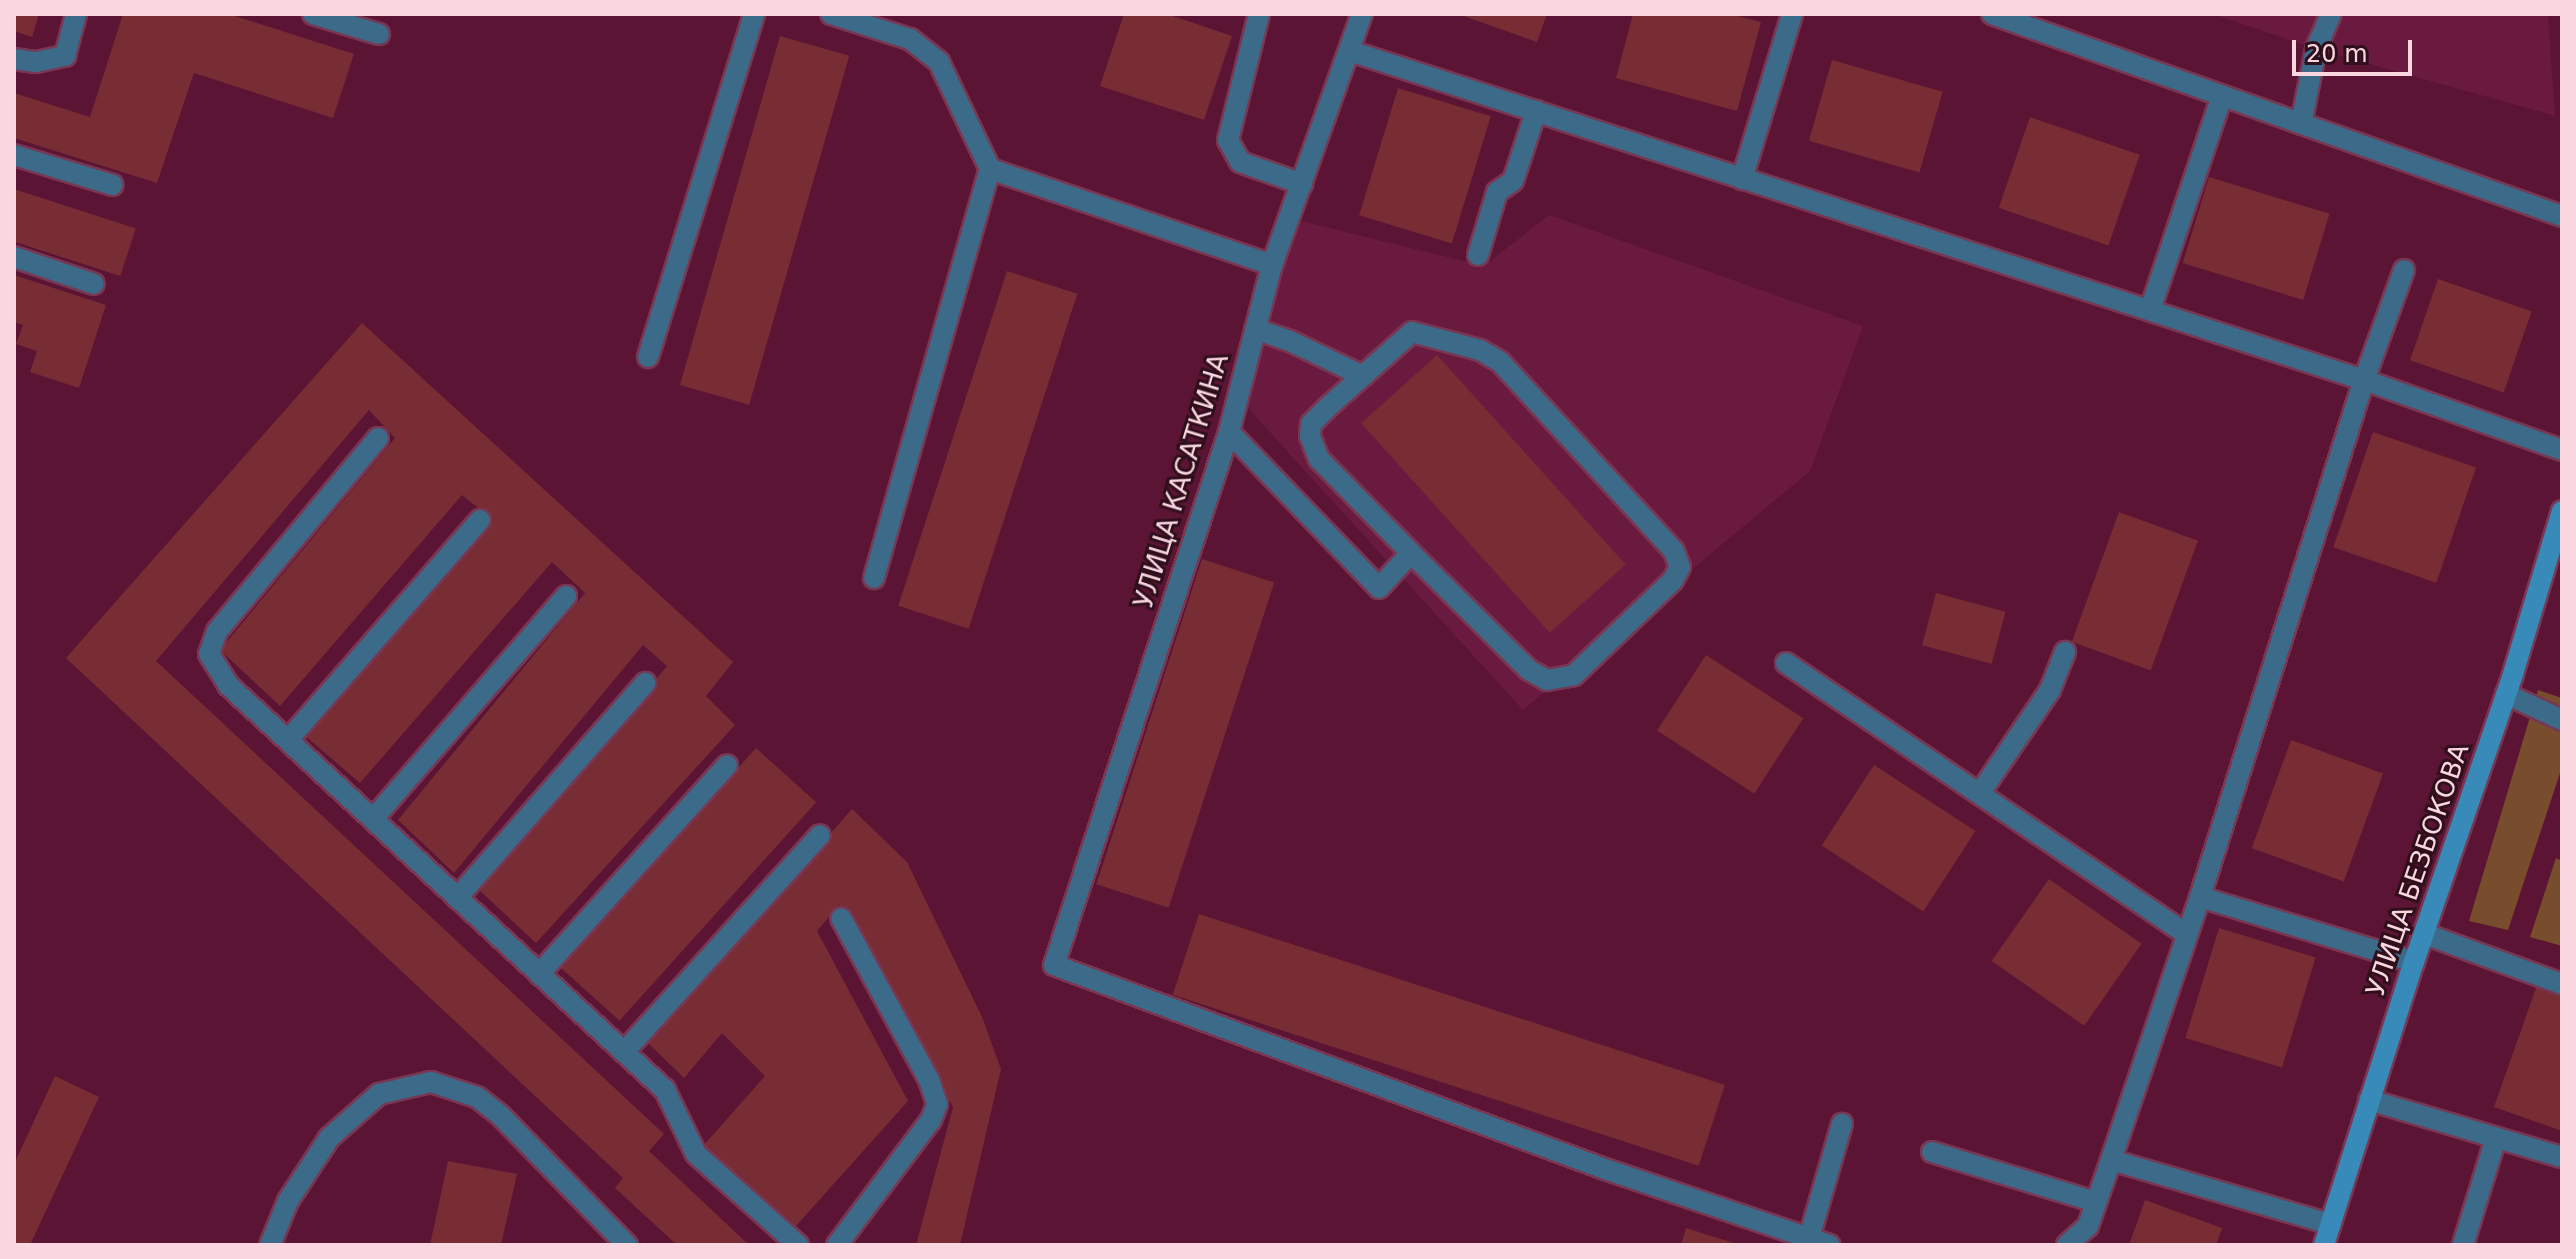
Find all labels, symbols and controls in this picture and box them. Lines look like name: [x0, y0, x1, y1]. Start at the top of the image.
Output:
scale bar: [2296, 24, 2416, 74]
text: 20 m: [2306, 40, 2368, 68]
street label: УЛИЦА КАСАТКИНА: [1128, 350, 1236, 612]
street label: УЛИЦА БЕЗБОКОВА: [2360, 740, 2476, 1000]

